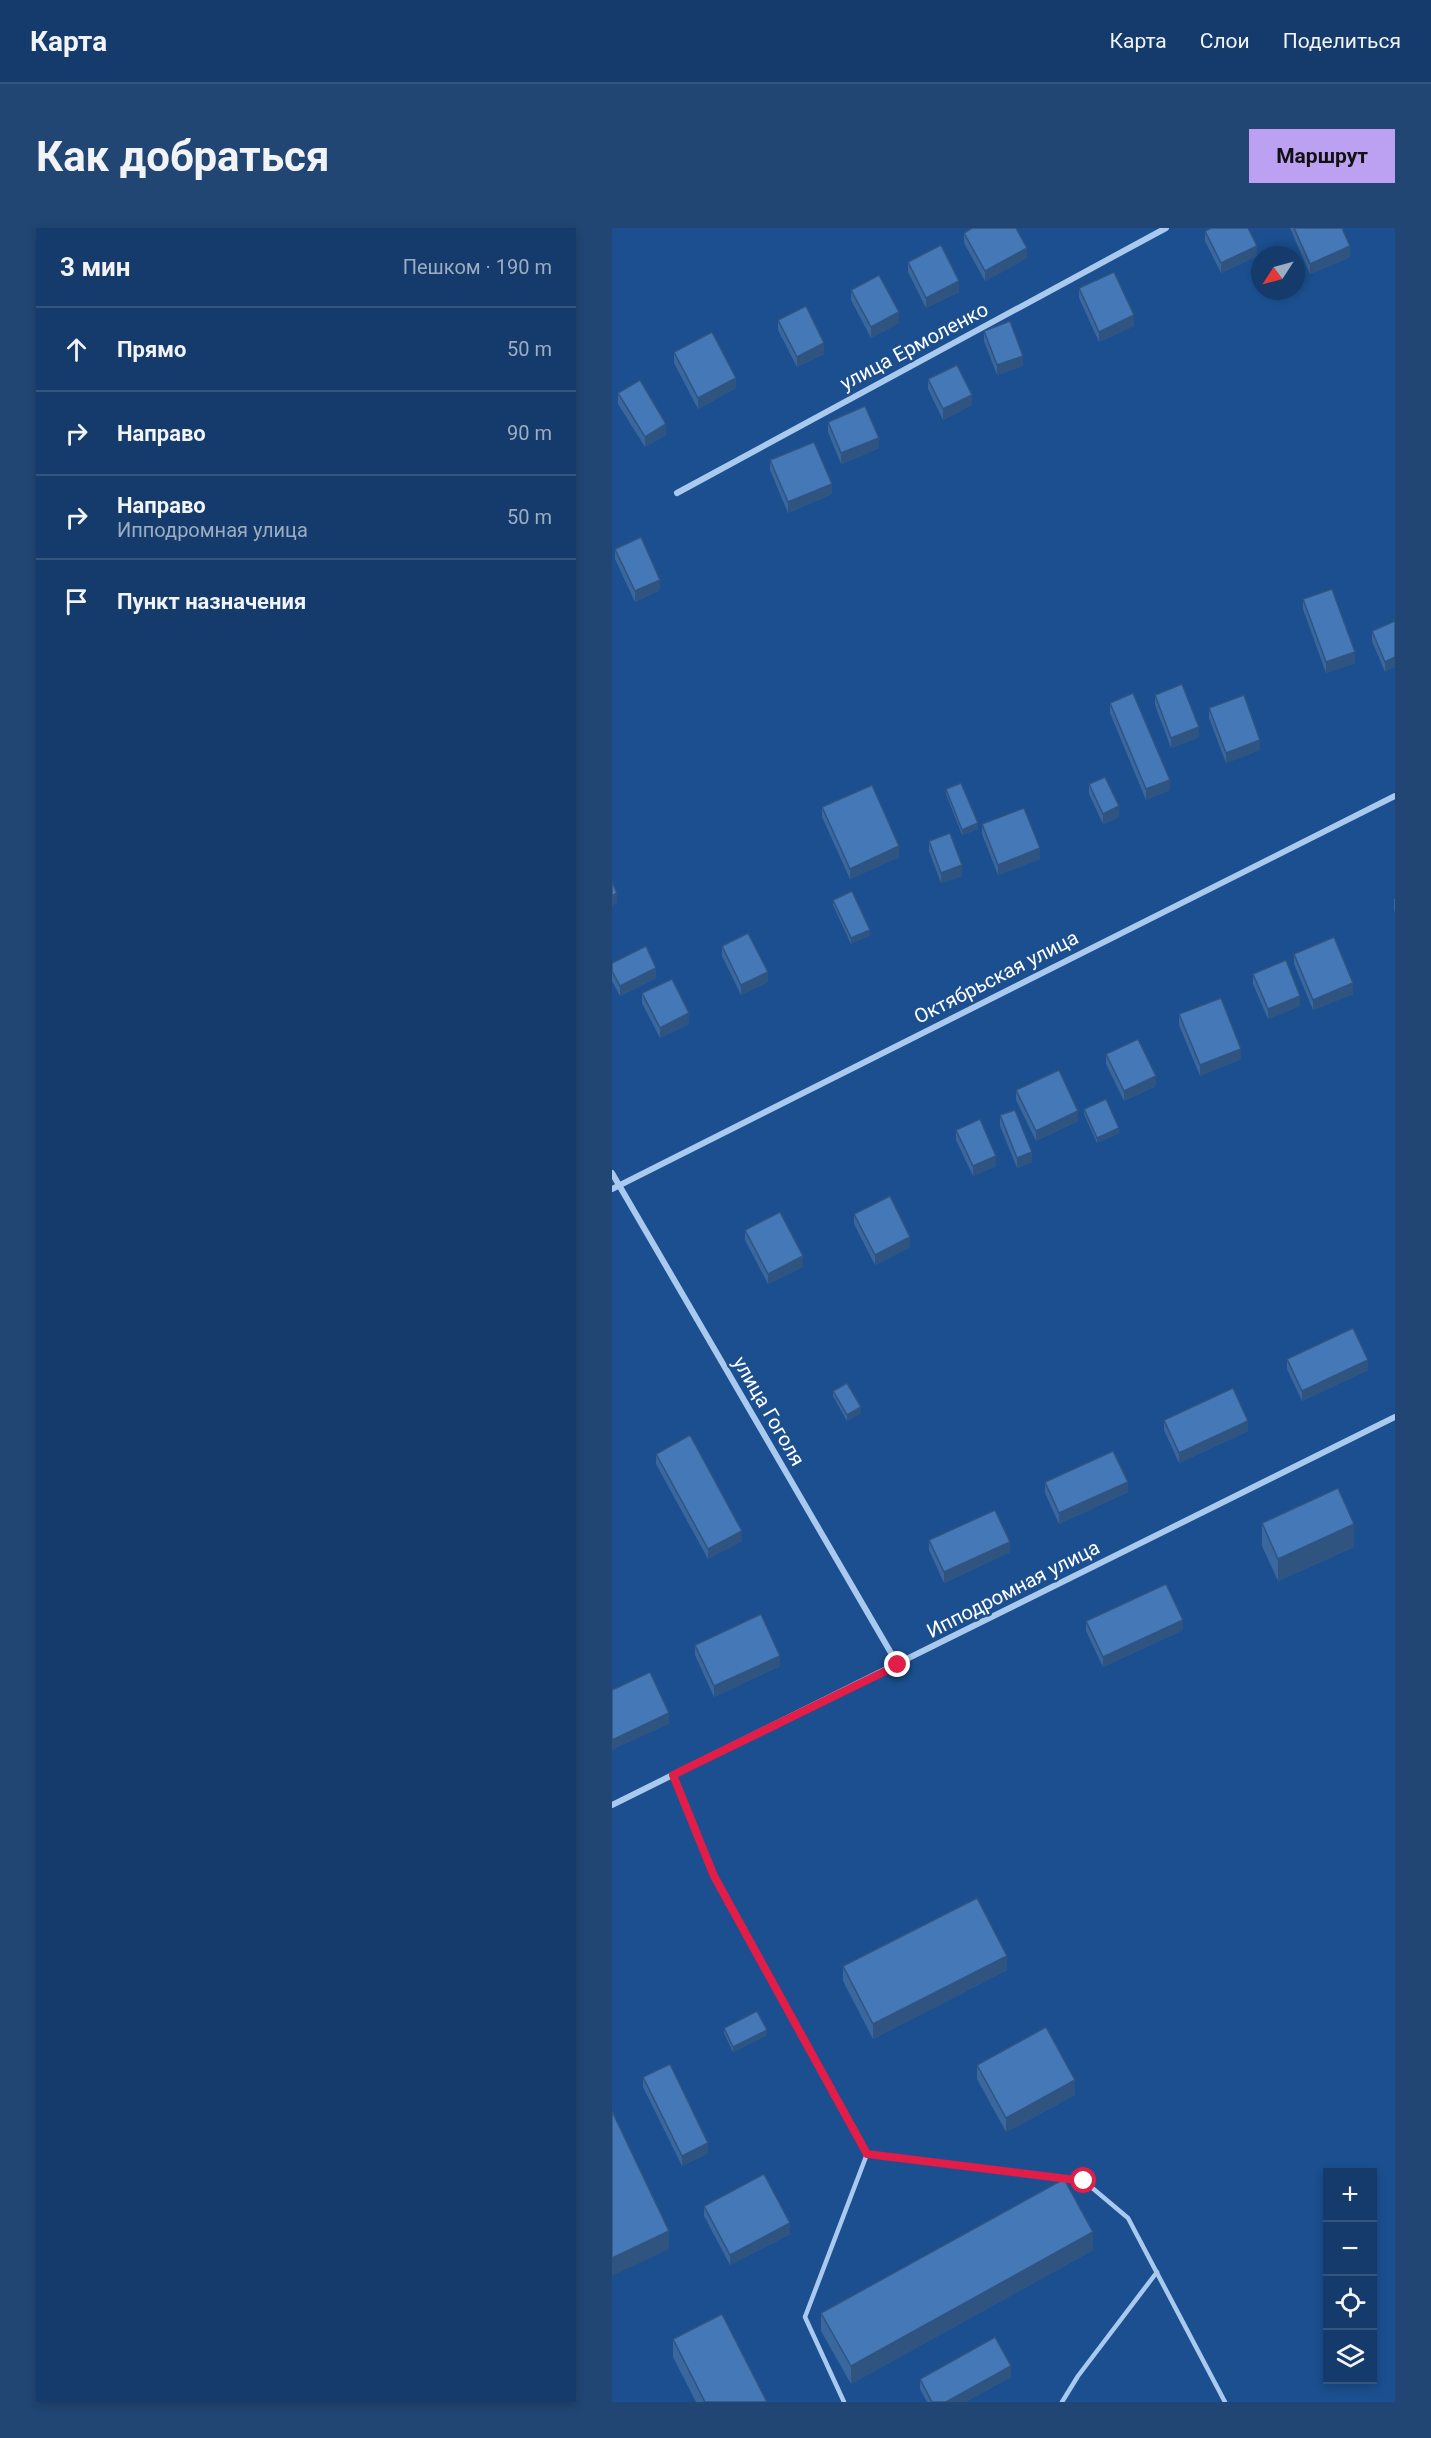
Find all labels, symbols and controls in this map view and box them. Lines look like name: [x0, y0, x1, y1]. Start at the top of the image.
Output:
text: Карта: [30, 25, 107, 58]
text: Карта: [1110, 29, 1167, 53]
text: Слои: [1200, 29, 1250, 53]
text: Поделиться: [1283, 29, 1401, 53]
button: Маршрут: [1249, 129, 1395, 183]
text: Как добраться: [36, 132, 330, 181]
north arrow: [1251, 246, 1305, 300]
text: 3 мин: [60, 252, 131, 282]
text: Пешком · 190 m: [403, 255, 552, 279]
street label: улица Ермоленко: [836, 297, 992, 395]
icon: ahead: [60, 333, 93, 366]
text: Прямо: [117, 337, 186, 362]
text: 50 m: [507, 337, 552, 361]
icon: right: [60, 417, 93, 450]
text: Направо: [117, 421, 206, 446]
text: 90 m: [507, 421, 552, 445]
text: Направо: [117, 493, 206, 518]
icon: right: [60, 501, 93, 534]
text: 50 m: [507, 505, 552, 529]
text: Ипподромная улица: [117, 518, 308, 542]
icon: arrive: [60, 585, 93, 618]
text: Пункт назначения: [117, 589, 306, 614]
street label: Октябрьская улица: [910, 925, 1082, 1029]
street label: улица Гоголя: [728, 1352, 810, 1470]
street label: Ипподромная улица: [923, 1535, 1103, 1643]
route end: [884, 1651, 910, 1677]
route start: [1070, 2167, 1096, 2193]
map controls: [1323, 2168, 1377, 2384]
button: +: [1323, 2168, 1377, 2222]
button: −: [1323, 2222, 1377, 2276]
button: locate: [1323, 2276, 1377, 2330]
button: layers: [1323, 2330, 1377, 2384]

